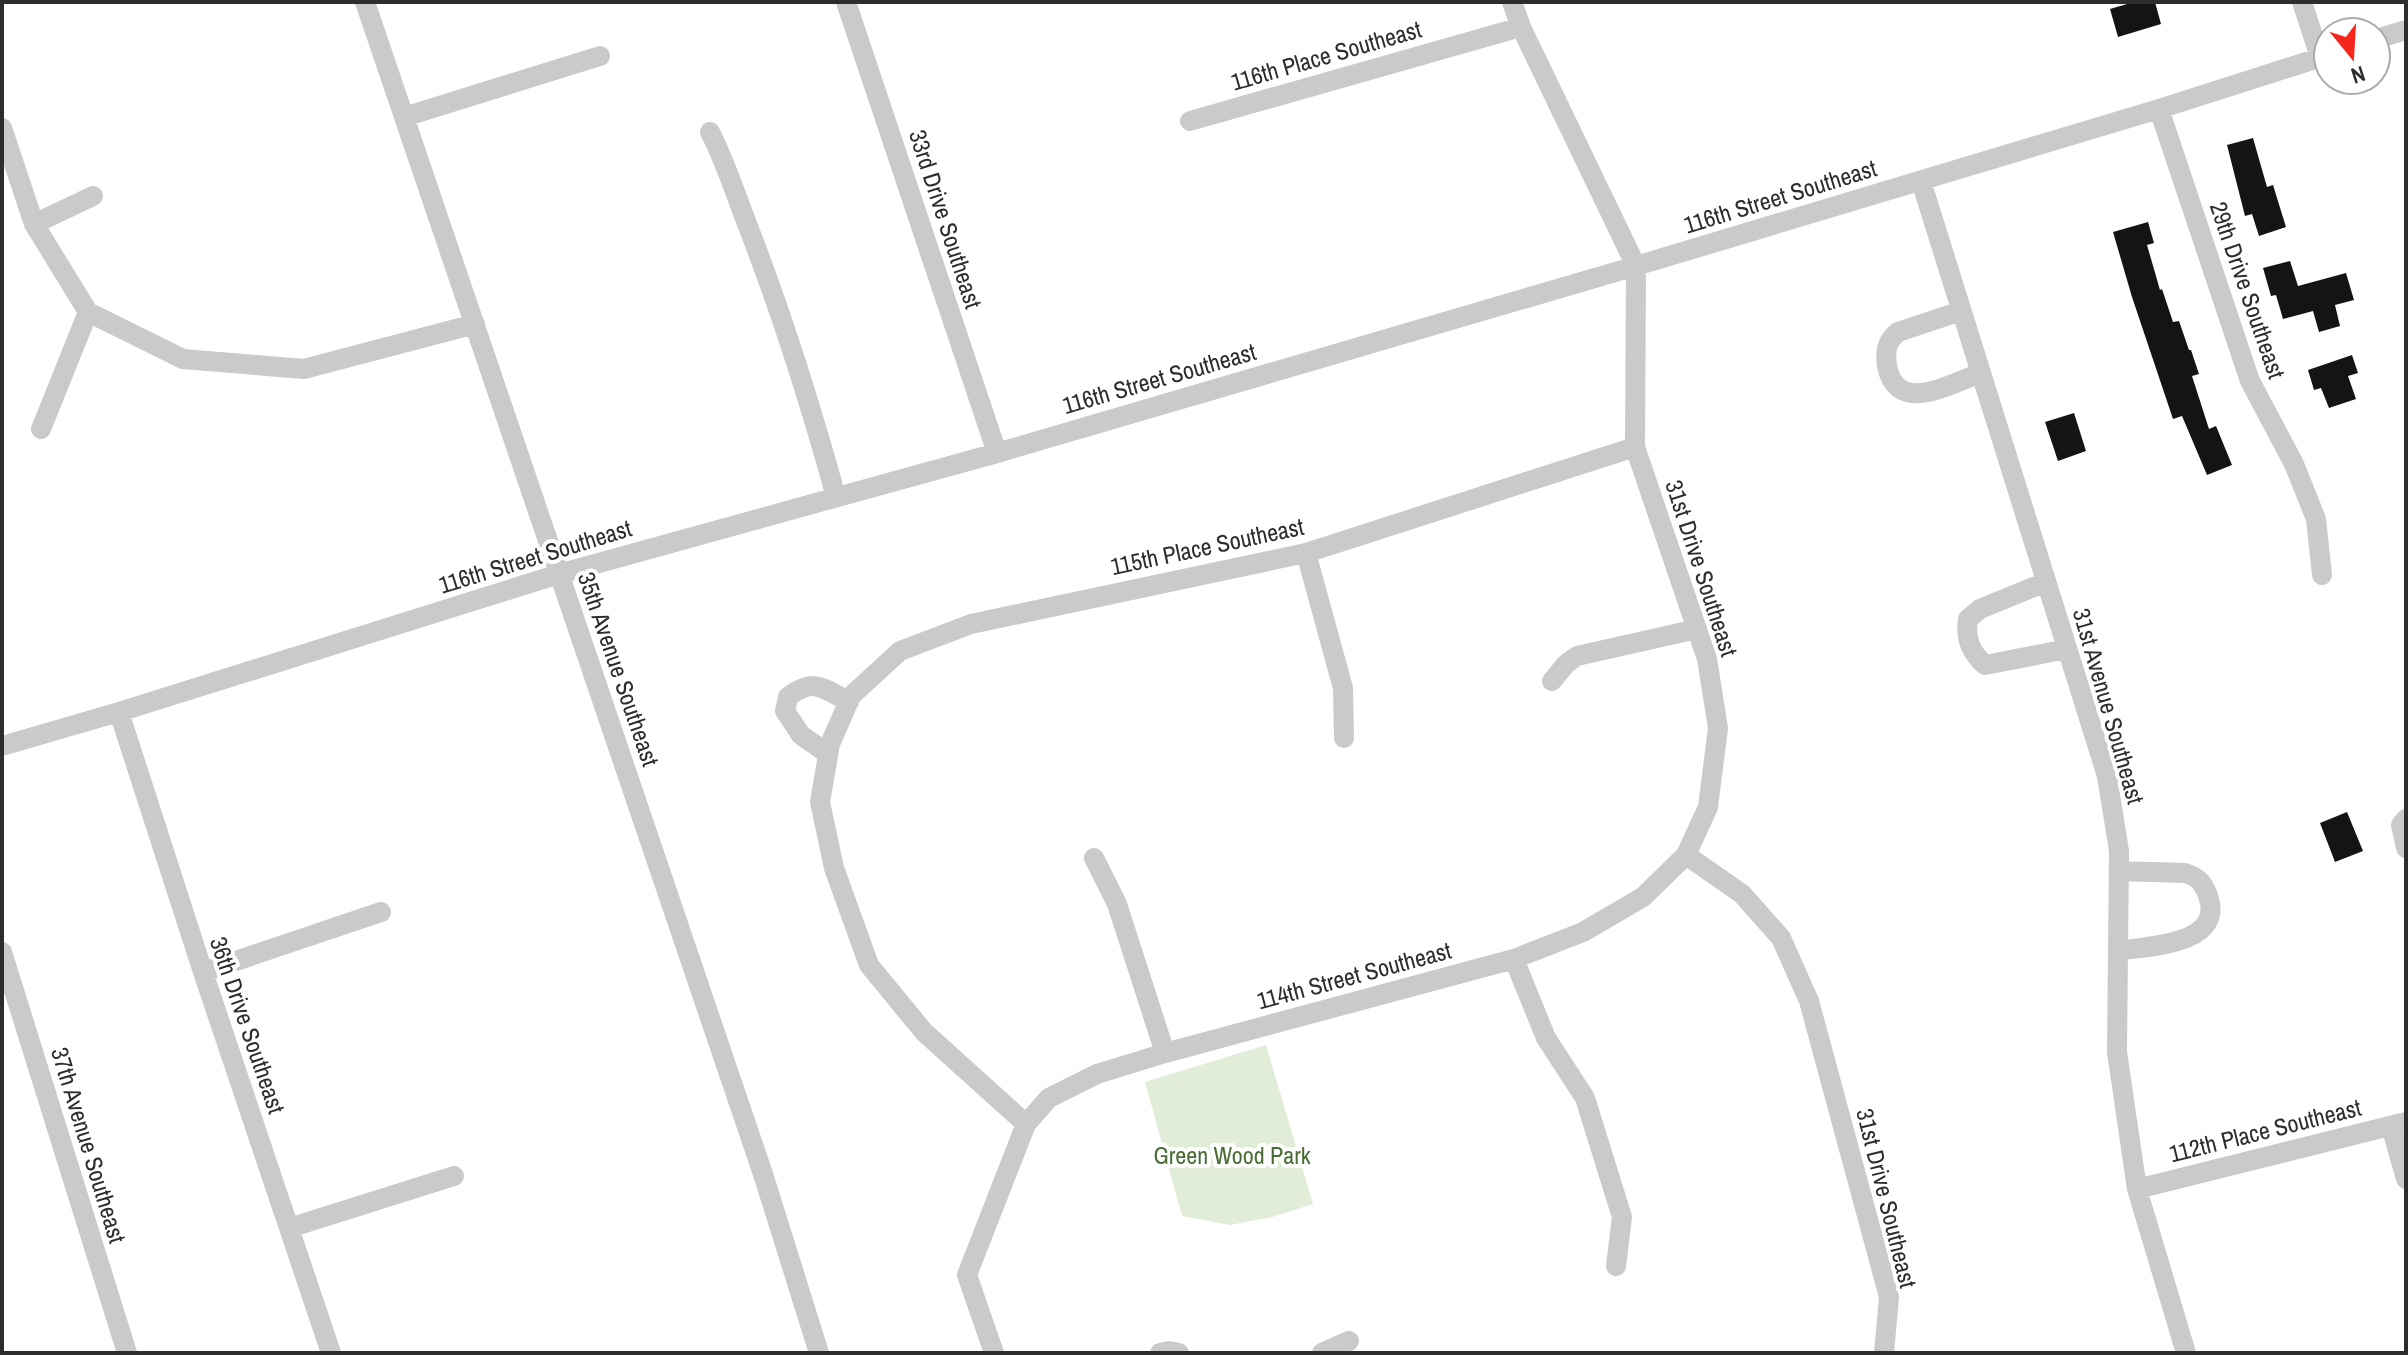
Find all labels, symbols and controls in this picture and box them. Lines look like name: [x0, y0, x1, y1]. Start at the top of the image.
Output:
street label: 116th Place Southeast: [1227, 12, 1425, 97]
north arrow: [2312, 16, 2392, 96]
text: N: [2347, 59, 2369, 91]
street label: 33rd Drive Southeast: [902, 126, 990, 313]
street label: 116th Street Southeast: [1680, 151, 1881, 241]
street label: 29th Drive Southeast: [2203, 197, 2293, 383]
street label: 116th Street Southeast: [1059, 335, 1260, 421]
street label: 31st Drive Southeast: [1658, 476, 1746, 661]
street label: 115th Place Southeast: [1108, 510, 1307, 582]
street label: 116th Street Southeast: [435, 511, 636, 601]
street label: 35th Avenue Southeast: [571, 568, 667, 771]
street label: 31st Avenue Southeast: [2066, 604, 2152, 808]
street label: 36th Drive Southeast: [203, 932, 293, 1118]
street label: 114th Street Southeast: [1253, 934, 1455, 1016]
street label: 37th Avenue Southeast: [44, 1043, 134, 1247]
street label: 112th Place Southeast: [2166, 1091, 2365, 1169]
street label: 31st Drive Southeast: [1849, 1105, 1925, 1292]
park label: Green Wood Park: [1153, 1139, 1311, 1171]

